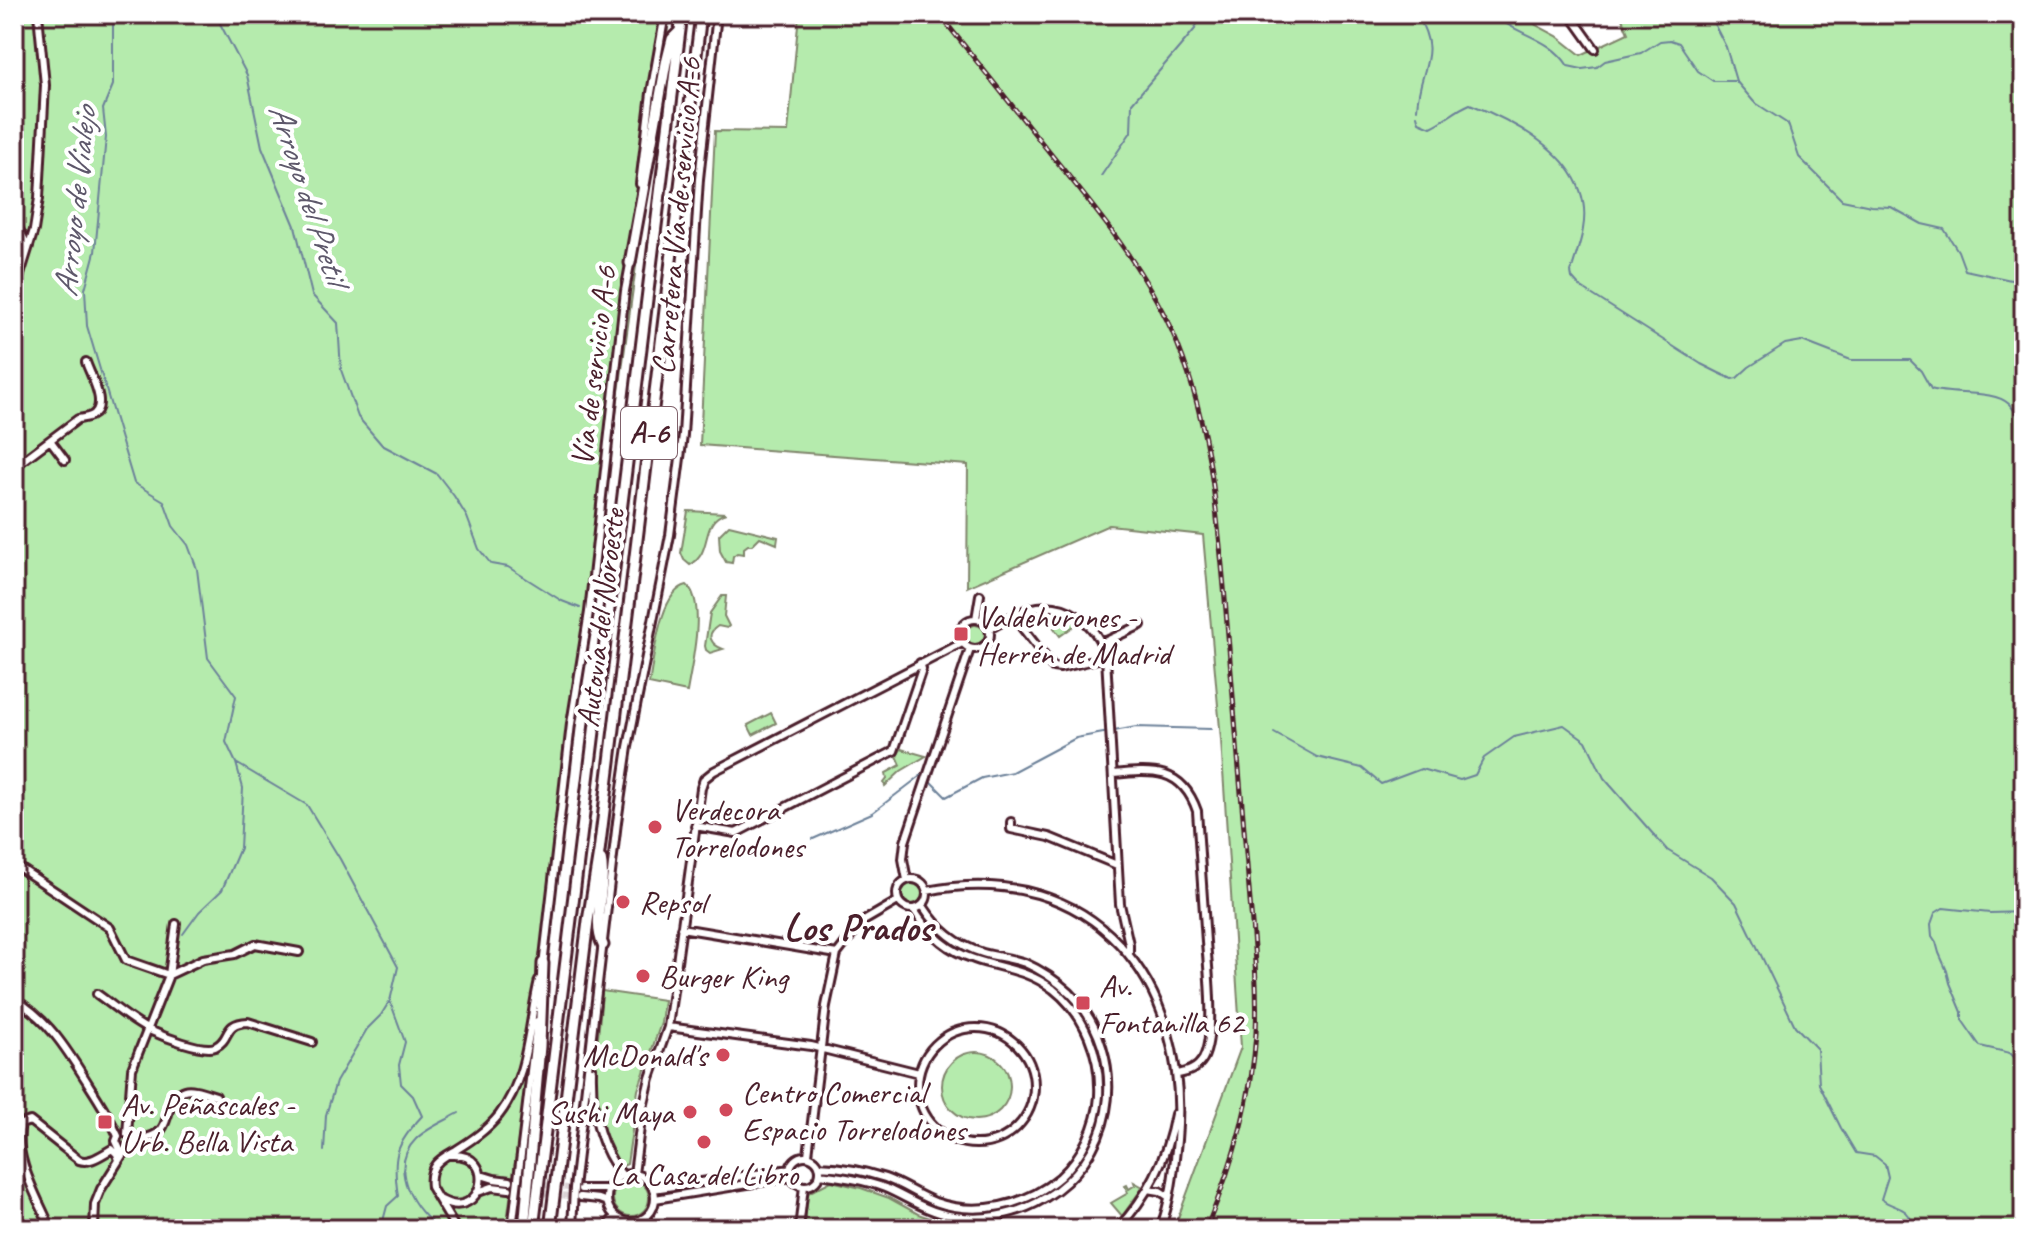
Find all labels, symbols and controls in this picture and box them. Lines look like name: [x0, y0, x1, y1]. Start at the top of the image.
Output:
street label: Carretera Vía de servicio A-6: [642, 54, 711, 376]
water label: Arroyo del Pretil: [259, 98, 361, 299]
water label: Arroyo de Vialejo: [43, 100, 106, 299]
street label: Vía de servicio A-6: [561, 262, 626, 468]
road number: A-6: [621, 407, 677, 459]
street label: Autovía del Noroeste: [567, 504, 635, 729]
place label: Valdehurones - Herrén de Madrid: [977, 596, 1176, 674]
marker: Valdehurones - Herrén de Madrid: [952, 625, 970, 643]
place label: Verdecora Torrelodones: [671, 789, 807, 867]
marker: Verdecora Torrelodones: [646, 818, 664, 836]
place label: Repsol: [639, 882, 712, 923]
marker: Repsol: [614, 893, 632, 911]
district label: Los Prados: [784, 902, 936, 952]
place label: Burger King: [659, 956, 790, 997]
place label: Av. Fontanilla 62: [1099, 965, 1246, 1043]
marker: Burger King: [634, 967, 652, 985]
marker: Av. Fontanilla 62: [1074, 994, 1092, 1012]
place label: McDonald's: [583, 1035, 710, 1076]
marker: McDonald's: [714, 1046, 732, 1064]
place label: Centro Comercial Espacio Torrelodones: [742, 1072, 969, 1150]
place label: Av. Peñascales - Urb. Bella Vista: [121, 1084, 296, 1162]
place label: Sushi Maya: [547, 1092, 676, 1133]
marker: Centro Comercial Espacio Torrelodones: [717, 1101, 735, 1119]
marker: Sushi Maya: [681, 1103, 699, 1121]
marker: Av. Peñascales - Urb. Bella Vista: [96, 1113, 114, 1131]
marker: La Casa del Libro: [695, 1133, 713, 1151]
place label: La Casa del Libro: [610, 1154, 800, 1195]

